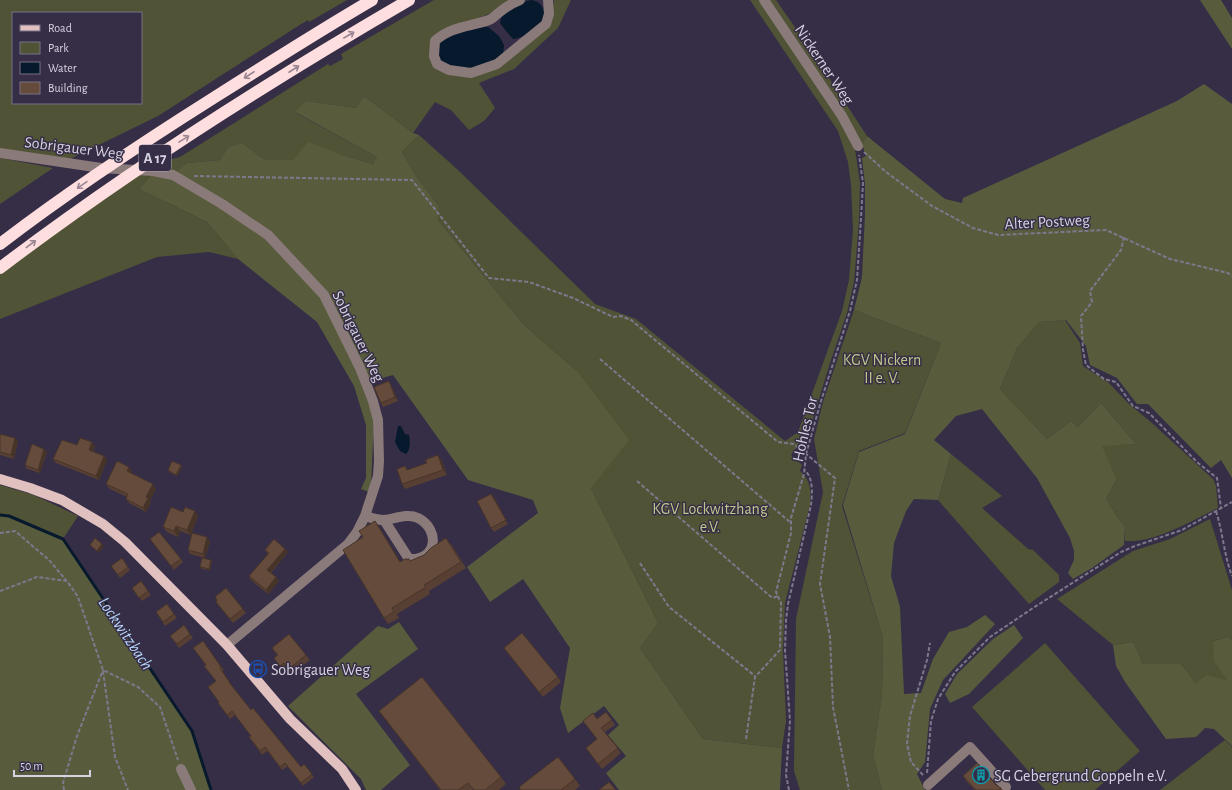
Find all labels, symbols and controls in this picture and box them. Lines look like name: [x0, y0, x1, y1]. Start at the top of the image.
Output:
legend: [12, 12, 142, 104]
text: Road: [48, 22, 72, 34]
street label: Nickerner Weg: [792, 22, 857, 108]
one-way arrow: [343, 31, 355, 39]
text: Park: [48, 42, 69, 54]
text: Water: [48, 62, 77, 74]
one-way arrow: [288, 64, 299, 73]
one-way arrow: [244, 71, 255, 79]
text: Building: [48, 82, 88, 94]
street label: Sobrigauer Weg: [24, 134, 124, 162]
one-way arrow: [178, 134, 190, 142]
road number: A 17: [139, 145, 171, 171]
one-way arrow: [77, 181, 88, 189]
street label: Alter Postweg: [1004, 212, 1090, 232]
one-way arrow: [25, 240, 36, 249]
street label: Sobrigauer Weg: [329, 288, 387, 385]
park label: KGV Nickern II e. V.: [843, 352, 921, 386]
street label: Hohles Tor: [790, 394, 820, 463]
park label: KGV Lockwitzhang e.V.: [652, 501, 768, 535]
water label: Lockwitzbach: [95, 594, 156, 673]
bus stop icon: Sobrigauer Weg: [248, 659, 268, 679]
place label: Sobrigauer Weg: [271, 662, 370, 678]
scale bar: [14, 752, 90, 778]
text: 50 m: [20, 760, 43, 772]
building icon: SG Gebergrund Goppeln e.V.: [971, 765, 991, 785]
place label: SG Gebergrund Goppeln e.V.: [994, 768, 1167, 784]

